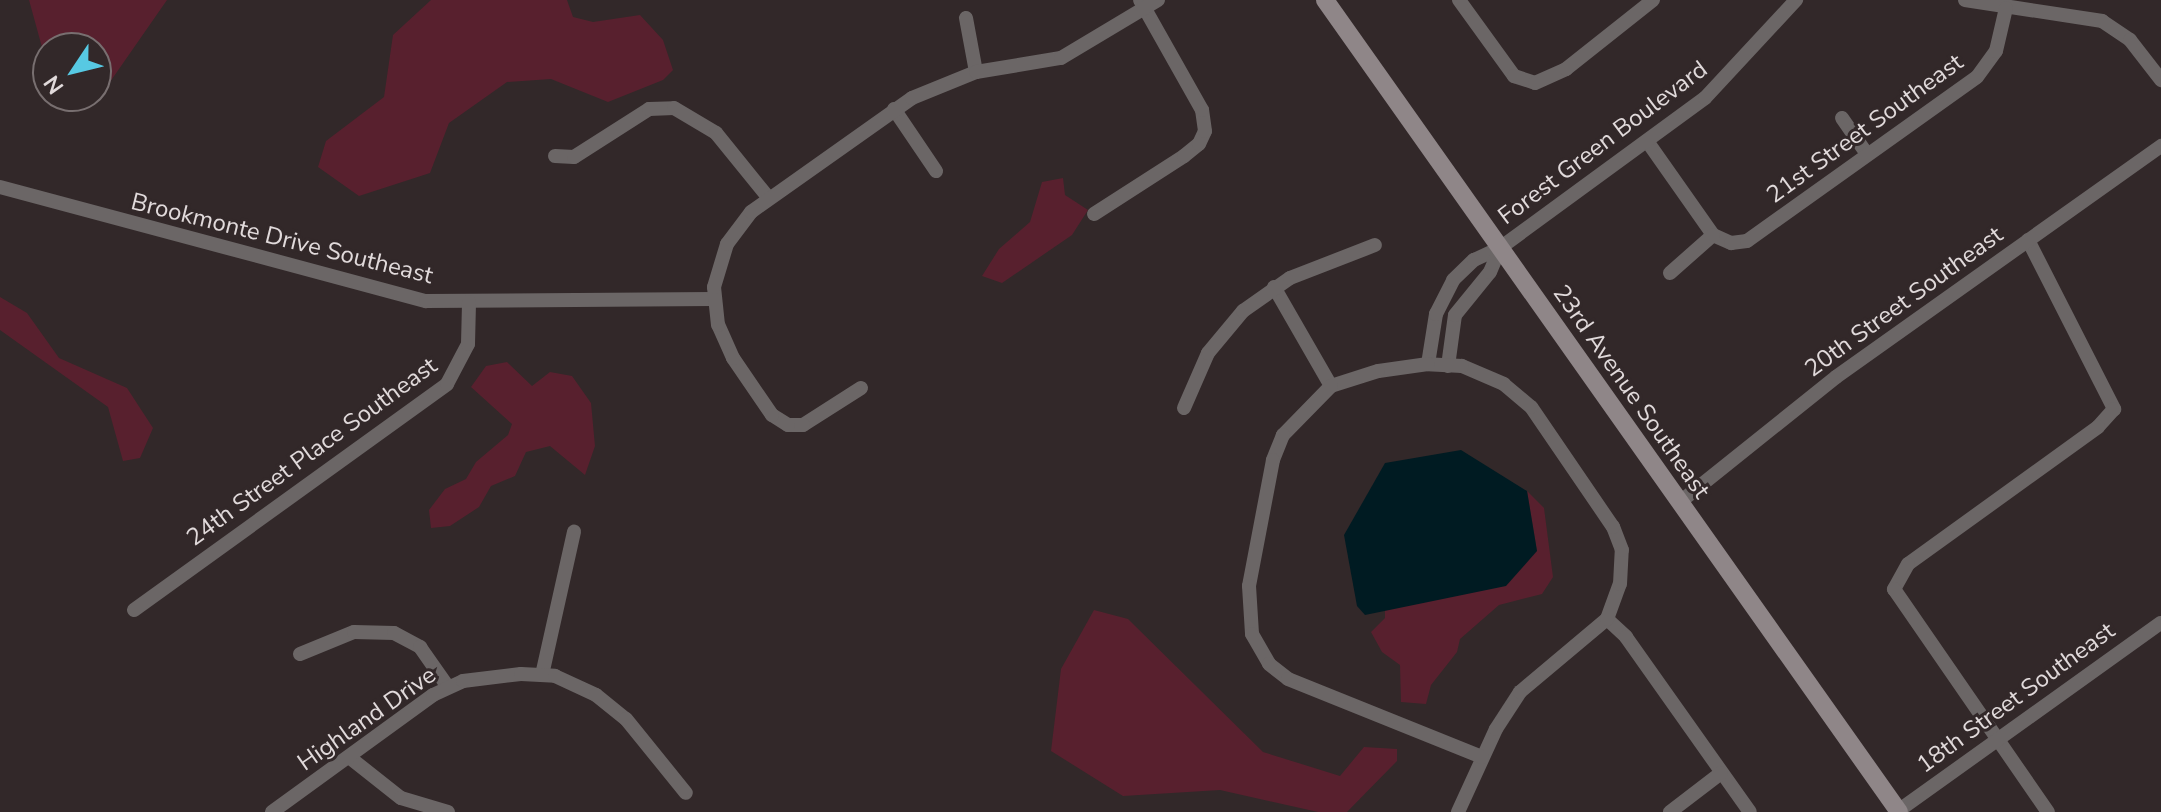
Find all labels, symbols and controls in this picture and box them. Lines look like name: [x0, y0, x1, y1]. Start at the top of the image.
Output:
north arrow: [32, 32, 112, 112]
street label: 21st Street Southeast: [1761, 48, 1969, 210]
street label: Forest Green Boulevard: [1493, 55, 1713, 231]
text: N: [37, 69, 71, 100]
street label: Brookmonte Drive Southeast: [128, 188, 436, 290]
street label: 20th Street Southeast: [1799, 221, 2009, 383]
street label: 23rd Avenue Southeast: [1546, 280, 1716, 504]
street label: 24th Street Place Southeast: [181, 351, 443, 553]
street label: 18th Street Southeast: [1911, 617, 2121, 779]
street label: Highland Drive: [292, 661, 442, 777]

